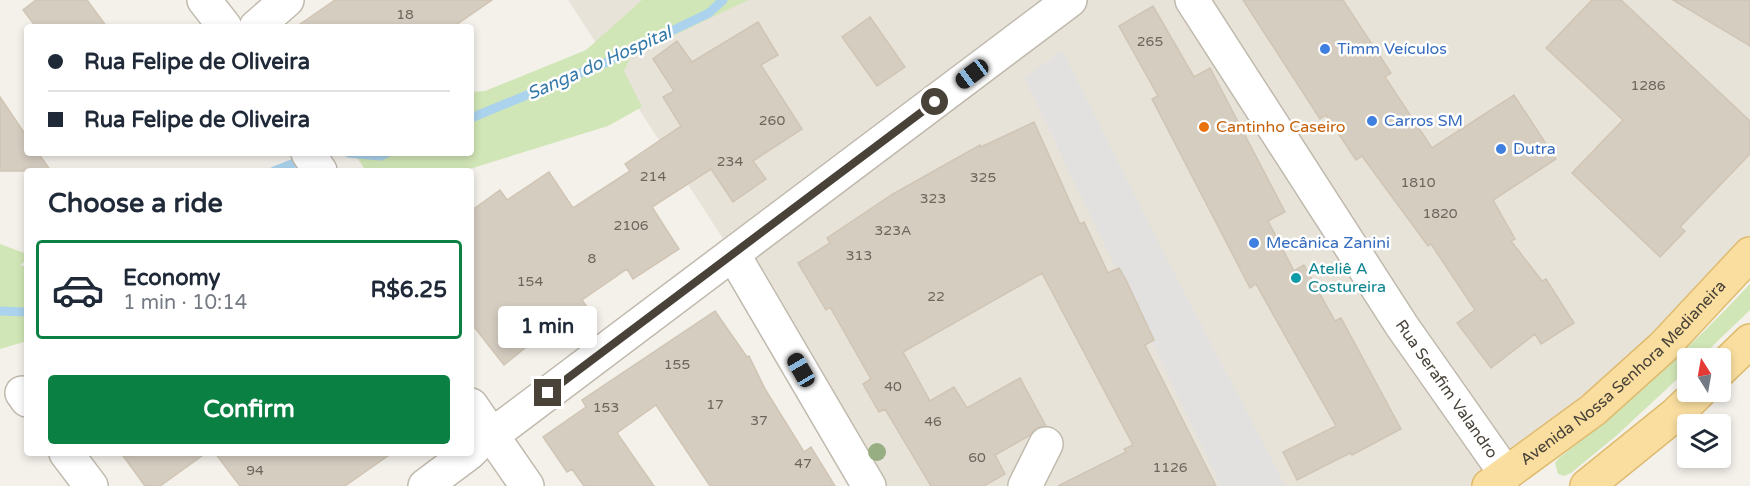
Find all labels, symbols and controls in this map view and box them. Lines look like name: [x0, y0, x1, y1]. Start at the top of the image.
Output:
house number: 18: [396, 6, 414, 23]
water label: Sanga do Hospital: [523, 20, 677, 105]
house number: 265: [1137, 33, 1163, 50]
place label: Timm Veículos: [1337, 39, 1447, 59]
marker: Timm Veículos: [1318, 42, 1332, 56]
text: Rua Felipe de Oliveira: [84, 49, 310, 75]
car: [952, 56, 992, 92]
house number: 1286: [1630, 77, 1666, 94]
route start: [921, 88, 948, 115]
text: Rua Felipe de Oliveira: [84, 107, 310, 133]
place label: Carros SM: [1384, 111, 1463, 131]
house number: 260: [759, 112, 785, 129]
marker: Carros SM: [1365, 114, 1379, 128]
place label: Cantinho Caseiro: [1216, 117, 1346, 137]
marker: Cantinho Caseiro: [1197, 120, 1211, 134]
place label: Dutra: [1513, 139, 1556, 159]
marker: Dutra: [1494, 142, 1508, 156]
house number: 234: [717, 153, 743, 170]
house number: 214: [640, 168, 666, 185]
house number: 325: [970, 169, 996, 186]
house number: 1810: [1400, 174, 1436, 191]
text: Choose a ride: [48, 187, 223, 220]
house number: 323: [920, 190, 946, 207]
house number: 1820: [1422, 205, 1458, 222]
house number: 2106: [613, 217, 649, 234]
house number: 323A: [875, 222, 911, 239]
place label: Mecânica Zanini: [1266, 233, 1390, 253]
marker: Mecânica Zanini: [1247, 236, 1261, 250]
house number: 313: [846, 247, 872, 264]
house number: 8: [588, 250, 597, 267]
place label: Ateliê A Costureira: [1308, 259, 1386, 297]
icon: car: [51, 263, 105, 317]
text: Economy: [123, 265, 220, 291]
marker: Ateliê A Costureira: [1289, 271, 1303, 285]
house number: 154: [517, 273, 543, 290]
street label: Avenida Nossa Senhora Medianeira: [1516, 276, 1730, 470]
text: R$6.25: [371, 277, 447, 303]
house number: 22: [927, 288, 945, 305]
text: 1 min · 10:14: [123, 291, 247, 315]
callout: 1 min: [498, 306, 598, 348]
text: 1 min: [521, 315, 574, 339]
street label: Rua Serafim Valandro: [1391, 316, 1502, 462]
north arrow: [1677, 348, 1731, 402]
map controls: [1677, 348, 1731, 468]
car: [784, 350, 818, 390]
house number: 155: [664, 356, 690, 373]
button: Confirm: [48, 375, 450, 444]
house number: 40: [884, 378, 902, 395]
route end: [534, 379, 561, 406]
house number: 17: [706, 396, 724, 413]
house number: 153: [593, 399, 619, 416]
house number: 37: [750, 412, 768, 429]
house number: 46: [924, 413, 942, 430]
button: layers: [1677, 414, 1731, 468]
house number: 60: [968, 449, 986, 466]
house number: 47: [794, 455, 812, 472]
house number: 1126: [1152, 459, 1188, 476]
house number: 94: [246, 462, 264, 479]

